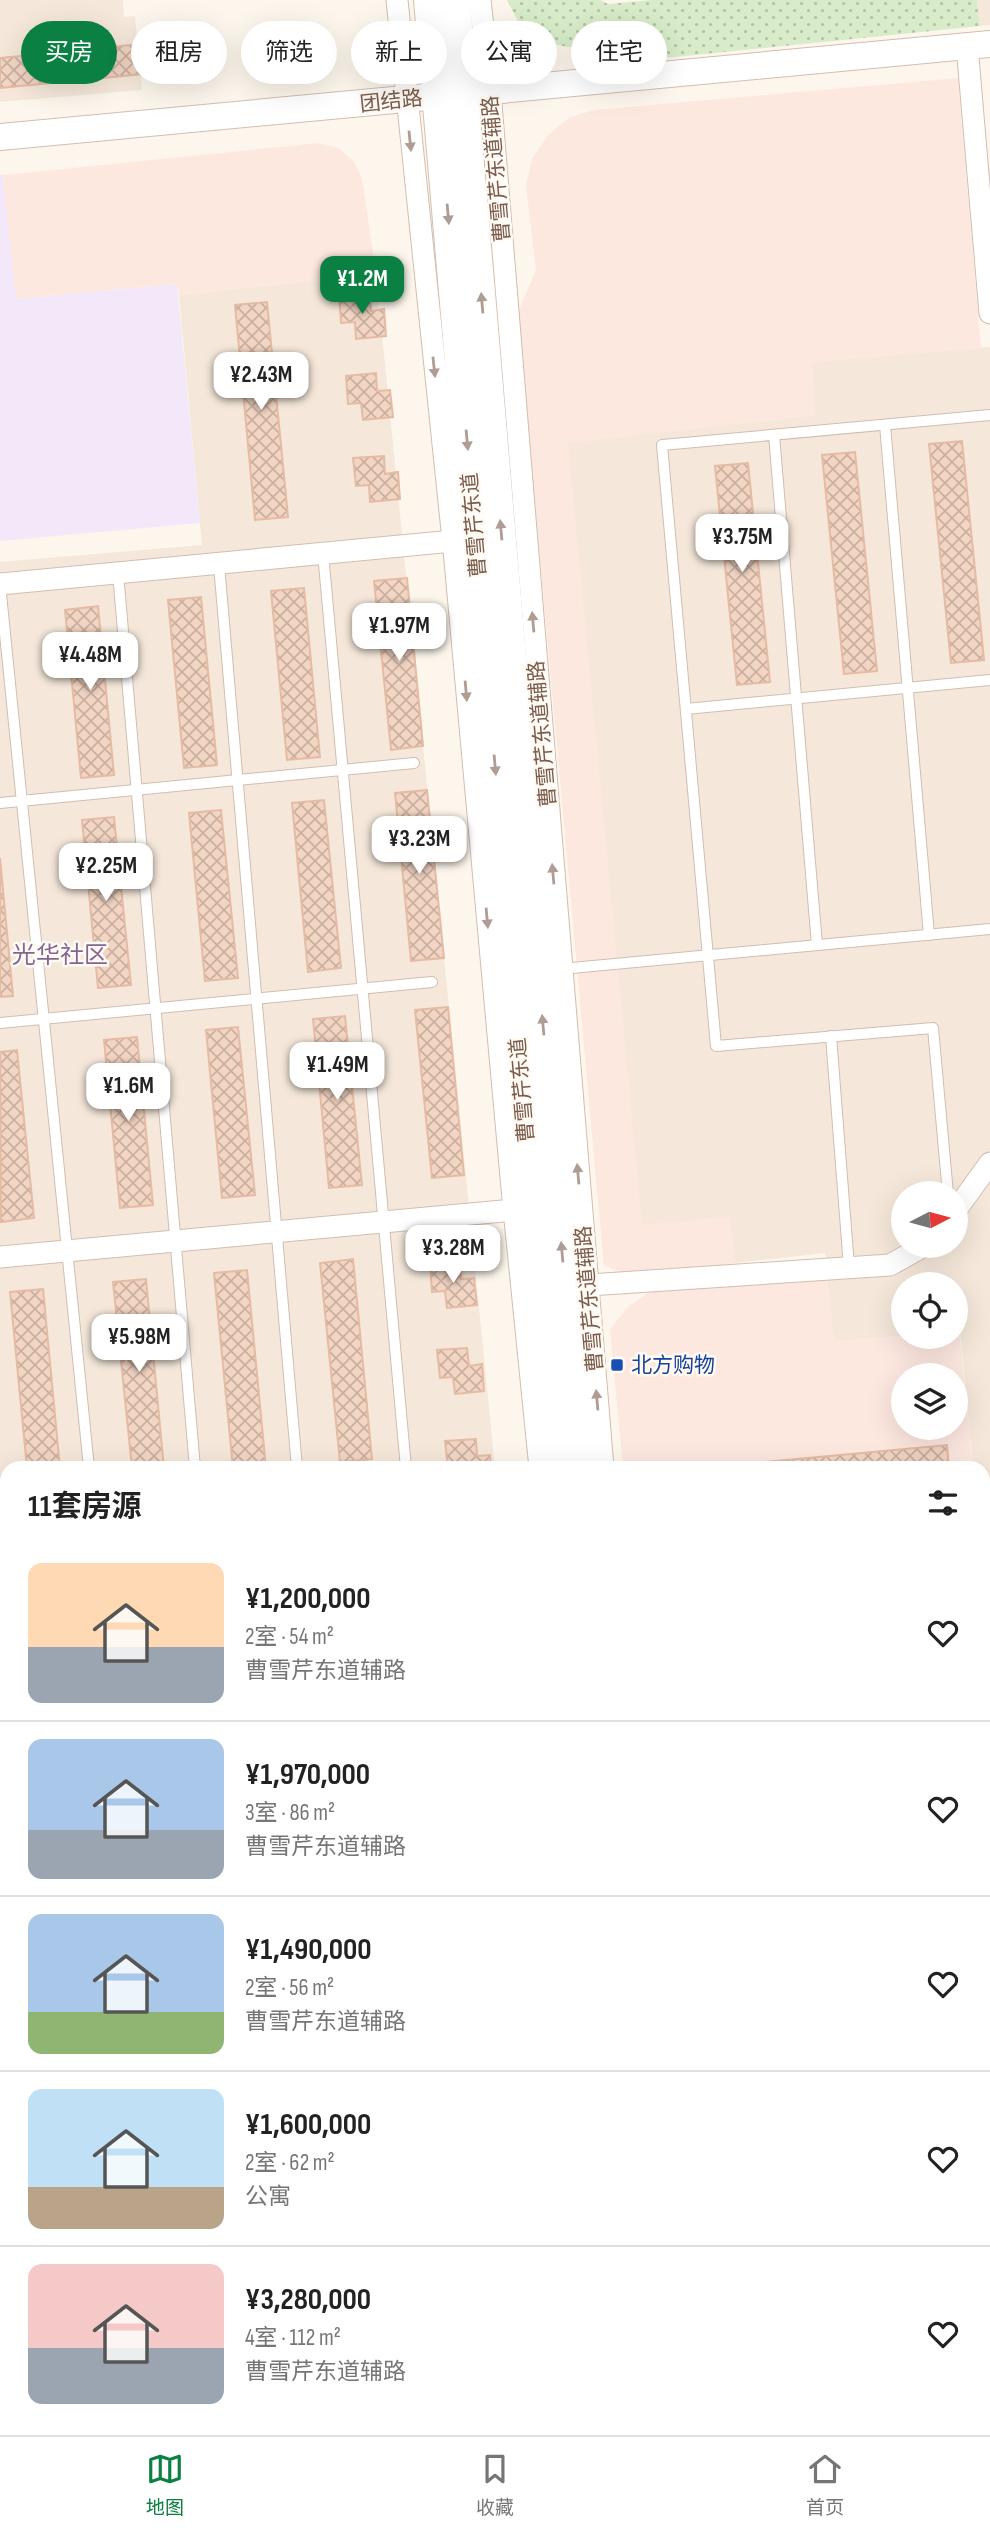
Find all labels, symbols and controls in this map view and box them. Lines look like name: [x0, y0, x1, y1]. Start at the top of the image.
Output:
chip: 买房: [21, 21, 117, 84]
chip: 租房: [131, 21, 227, 84]
chip: 筛选: [241, 21, 337, 84]
chip: 新上: [351, 21, 447, 84]
chip: 公寓: [461, 21, 557, 84]
chip: 住宅: [571, 21, 667, 84]
street label: 团结路: [358, 86, 424, 117]
street label: 曹雪芹东道辅路: [478, 95, 515, 243]
one-way arrow: [405, 130, 416, 152]
one-way arrow: [443, 203, 454, 225]
pin: ¥1.2M: [313, 256, 411, 316]
text: ¥1.2M: [336, 265, 388, 293]
one-way arrow: [476, 292, 487, 314]
pin: ¥2.43M: [204, 352, 318, 412]
one-way arrow: [429, 357, 440, 379]
text: ¥2.43M: [230, 361, 292, 389]
one-way arrow: [462, 429, 473, 451]
street label: 曹雪芹东道: [457, 472, 492, 578]
pin: ¥3.75M: [685, 514, 799, 574]
one-way arrow: [495, 519, 506, 541]
text: ¥3.75M: [711, 523, 773, 551]
pin: ¥1.97M: [342, 604, 456, 663]
one-way arrow: [527, 611, 538, 633]
text: ¥1.97M: [368, 612, 430, 640]
pin: ¥4.48M: [33, 632, 147, 692]
text: ¥4.48M: [58, 641, 122, 669]
street label: 曹雪芹东道辅路: [524, 660, 561, 808]
one-way arrow: [461, 680, 472, 702]
one-way arrow: [490, 754, 501, 776]
pin: ¥3.23M: [362, 816, 476, 876]
text: ¥3.23M: [388, 825, 450, 853]
pin: ¥2.25M: [49, 844, 163, 903]
text: ¥2.25M: [75, 852, 137, 880]
one-way arrow: [547, 862, 558, 884]
one-way arrow: [482, 907, 493, 929]
district label: 光华社区: [12, 941, 108, 970]
one-way arrow: [537, 1014, 548, 1036]
street label: 曹雪芹东道: [505, 1037, 540, 1143]
pin: ¥1.49M: [280, 1042, 394, 1102]
text: ¥1.49M: [306, 1051, 368, 1079]
pin: ¥1.6M: [79, 1064, 177, 1123]
text: ¥1.6M: [102, 1072, 154, 1100]
one-way arrow: [572, 1162, 583, 1184]
north arrow: [891, 1181, 968, 1258]
map controls: [891, 1181, 968, 1440]
street label: 曹雪芹东道辅路: [571, 1225, 608, 1373]
pin: ¥3.28M: [396, 1226, 510, 1285]
text: ¥3.28M: [421, 1234, 485, 1262]
one-way arrow: [556, 1241, 567, 1263]
button: locate: [891, 1272, 968, 1349]
pin: ¥5.98M: [82, 1314, 196, 1374]
text: ¥5.98M: [107, 1323, 171, 1351]
place label: 北方购物: [631, 1353, 715, 1378]
marker: 北方购物: [609, 1357, 625, 1373]
button: layers: [891, 1363, 968, 1440]
one-way arrow: [591, 1389, 602, 1411]
icon: filters: [924, 1484, 962, 1522]
text: 11套房源: [28, 1489, 142, 1525]
text: ¥1,200,000: [245, 1581, 371, 1617]
icon: home: [84, 1591, 168, 1675]
icon: heart: [924, 1614, 962, 1652]
text: 2室 · 54 m²: [245, 1623, 334, 1651]
text: 曹雪芹东道辅路: [245, 1657, 406, 1685]
text: ¥1,970,000: [245, 1757, 370, 1793]
icon: home: [84, 1767, 168, 1851]
icon: heart: [924, 1790, 962, 1828]
text: 3室 · 86 m²: [245, 1799, 335, 1827]
text: 曹雪芹东道辅路: [245, 1833, 406, 1861]
text: ¥1,490,000: [245, 1932, 372, 1968]
icon: home: [84, 1942, 168, 2026]
icon: heart: [924, 1965, 962, 2003]
text: 2室 · 56 m²: [245, 1974, 334, 2002]
text: 曹雪芹东道辅路: [245, 2008, 406, 2036]
text: ¥1,600,000: [245, 2107, 371, 2143]
icon: home: [84, 2117, 168, 2201]
icon: heart: [924, 2140, 962, 2178]
text: 2室 · 62 m²: [245, 2149, 335, 2177]
text: 公寓: [245, 2183, 291, 2211]
text: ¥3,280,000: [245, 2282, 371, 2318]
icon: home: [84, 2292, 168, 2376]
icon: heart: [924, 2315, 962, 2353]
text: 4室 · 112 m²: [245, 2324, 341, 2352]
text: 曹雪芹东道辅路: [245, 2358, 406, 2386]
tab: 地图: [146, 2450, 184, 2520]
tab: 收藏: [476, 2450, 514, 2520]
tab: 首页: [806, 2450, 844, 2520]

